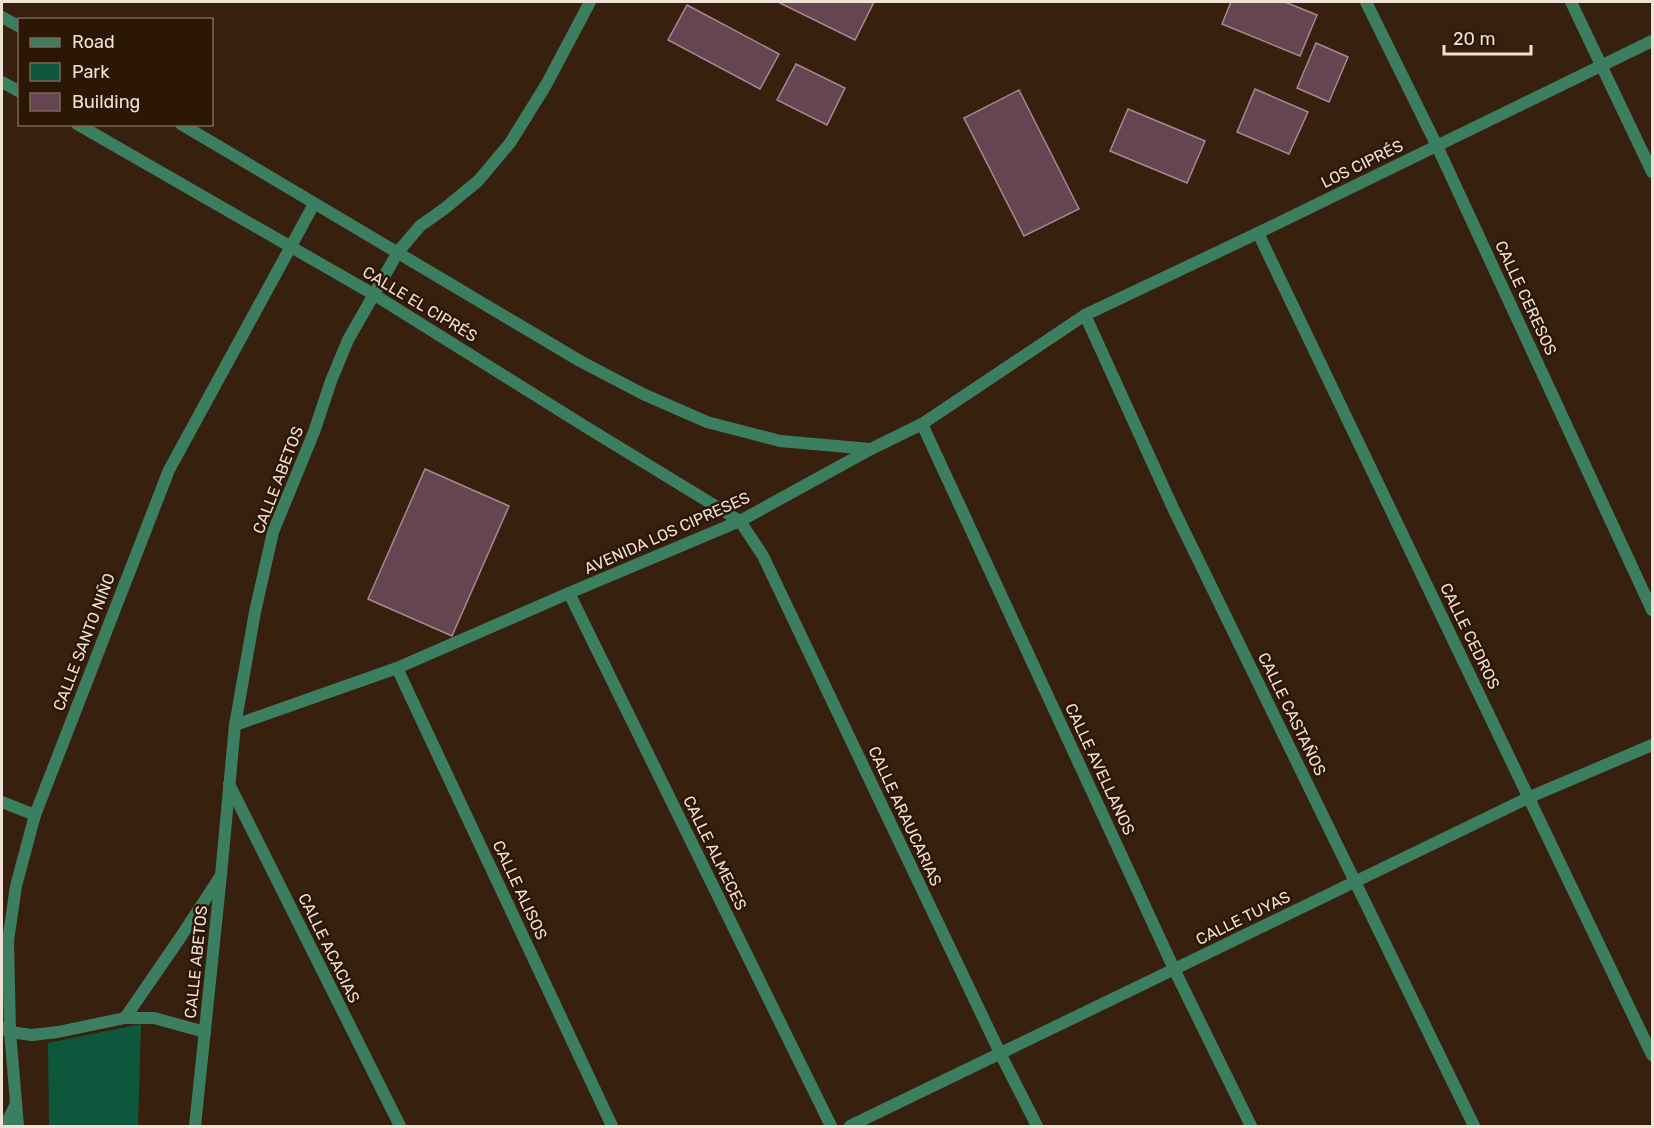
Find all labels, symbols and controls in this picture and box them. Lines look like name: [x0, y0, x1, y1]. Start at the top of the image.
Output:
legend: [18, 18, 213, 126]
scale bar: [1444, 18, 1531, 56]
text: 20 m: [1453, 28, 1495, 50]
text: Road: [72, 31, 115, 53]
text: Park: [72, 61, 110, 83]
text: Building: [72, 91, 140, 113]
street label: LOS CIPRÉS: [1318, 136, 1406, 192]
street label: CALLE CERESOS: [1491, 238, 1561, 358]
street label: CALLE EL CIPRÉS: [359, 262, 481, 346]
street label: CALLE ABETOS: [249, 424, 307, 536]
street label: AVENIDA LOS CIPRESES: [581, 488, 753, 578]
street label: CALLE SANTO NIÑO: [49, 571, 119, 713]
street label: CALLE CEDROS: [1436, 580, 1504, 692]
street label: CALLE CASTAÑOS: [1254, 649, 1330, 779]
street label: CALLE AVELLANOS: [1061, 700, 1139, 838]
street label: CALLE ARAUCARIAS: [864, 743, 946, 889]
street label: CALLE ALMECES: [679, 793, 751, 913]
street label: CALLE ALISOS: [489, 837, 551, 943]
street label: CALLE TUYAS: [1193, 887, 1293, 949]
street label: CALLE ACACIAS: [294, 890, 364, 1006]
street label: CALLE ABETOS: [181, 905, 211, 1019]

